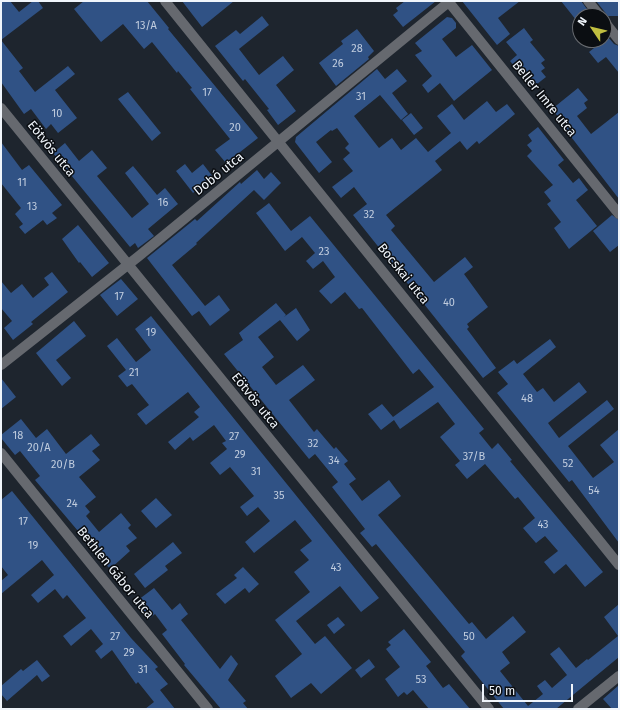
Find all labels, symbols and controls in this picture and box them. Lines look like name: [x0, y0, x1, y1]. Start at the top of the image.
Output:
north arrow: [572, 8, 612, 48]
text: N: [575, 15, 590, 28]
house number: 13/A: [135, 19, 157, 33]
house number: 28: [351, 42, 363, 56]
house number: 26: [332, 57, 344, 71]
street label: Beller Imre utca: [509, 58, 579, 140]
house number: 17: [202, 86, 212, 100]
house number: 31: [356, 90, 366, 104]
house number: 10: [52, 107, 62, 121]
street label: Eötvös utca: [24, 118, 78, 180]
house number: 20: [229, 121, 241, 135]
street label: Dobó utca: [191, 149, 247, 199]
house number: 11: [17, 176, 27, 190]
house number: 16: [158, 196, 168, 210]
house number: 13: [27, 200, 37, 214]
house number: 32: [364, 208, 374, 222]
street label: Bocskai utca: [374, 240, 432, 308]
house number: 23: [319, 245, 329, 259]
house number: 17: [114, 290, 124, 304]
house number: 40: [443, 296, 455, 310]
house number: 19: [146, 326, 156, 340]
house number: 21: [129, 366, 139, 380]
street label: Eötvös utca: [228, 370, 282, 432]
house number: 48: [521, 392, 533, 406]
house number: 18: [13, 429, 23, 443]
house number: 27: [229, 430, 239, 444]
house number: 32: [308, 437, 318, 451]
house number: 20/A: [27, 441, 51, 455]
house number: 29: [234, 448, 246, 462]
house number: 37/B: [463, 450, 485, 464]
house number: 34: [328, 454, 340, 468]
house number: 52: [563, 457, 573, 471]
house number: 20/B: [51, 458, 75, 472]
house number: 31: [251, 465, 261, 479]
house number: 54: [588, 484, 600, 498]
house number: 35: [274, 489, 284, 503]
house number: 24: [67, 497, 77, 511]
house number: 17: [18, 515, 28, 529]
house number: 43: [537, 518, 549, 532]
street label: Bethlen Gábor utca: [73, 524, 157, 622]
house number: 19: [28, 539, 38, 553]
house number: 43: [330, 561, 342, 575]
house number: 27: [110, 630, 120, 644]
house number: 50: [463, 630, 475, 644]
house number: 29: [123, 646, 135, 660]
house number: 31: [138, 663, 148, 677]
house number: 53: [416, 673, 426, 687]
scale bar: [484, 676, 575, 702]
text: 50 m: [489, 684, 515, 698]

